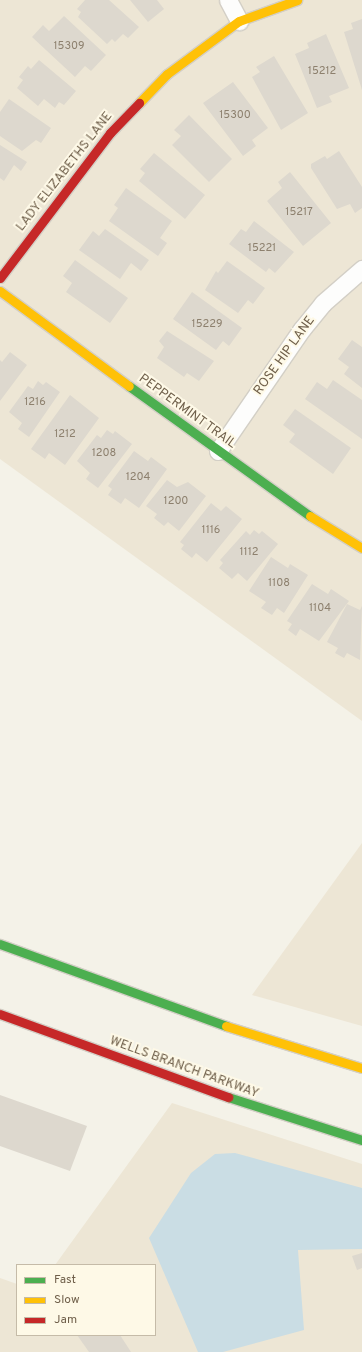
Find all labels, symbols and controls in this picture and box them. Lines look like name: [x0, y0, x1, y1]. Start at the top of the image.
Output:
house number: 15309: [53, 39, 85, 53]
house number: 15212: [308, 64, 336, 78]
house number: 15300: [219, 108, 251, 122]
street label: LADY ELIZABETHS LANE: [13, 109, 117, 235]
house number: 15217: [285, 205, 313, 219]
house number: 15221: [248, 241, 276, 255]
street label: ROSE HIP LANE: [251, 314, 319, 398]
house number: 15229: [192, 317, 222, 331]
street label: PEPPERMINT TRAIL: [135, 371, 239, 453]
house number: 1216: [24, 395, 46, 409]
house number: 1212: [54, 427, 76, 441]
house number: 1208: [92, 446, 116, 460]
house number: 1204: [126, 470, 150, 484]
house number: 1200: [164, 494, 188, 508]
house number: 1116: [202, 523, 220, 537]
house number: 1112: [239, 545, 259, 559]
house number: 1108: [268, 576, 290, 590]
house number: 1104: [309, 601, 331, 615]
street label: WELLS BRANCH PARKWAY: [107, 1034, 261, 1102]
legend: [16, 1264, 156, 1336]
text: Fast: [54, 1272, 76, 1288]
text: Slow: [54, 1292, 80, 1308]
text: Jam: [54, 1312, 77, 1328]

